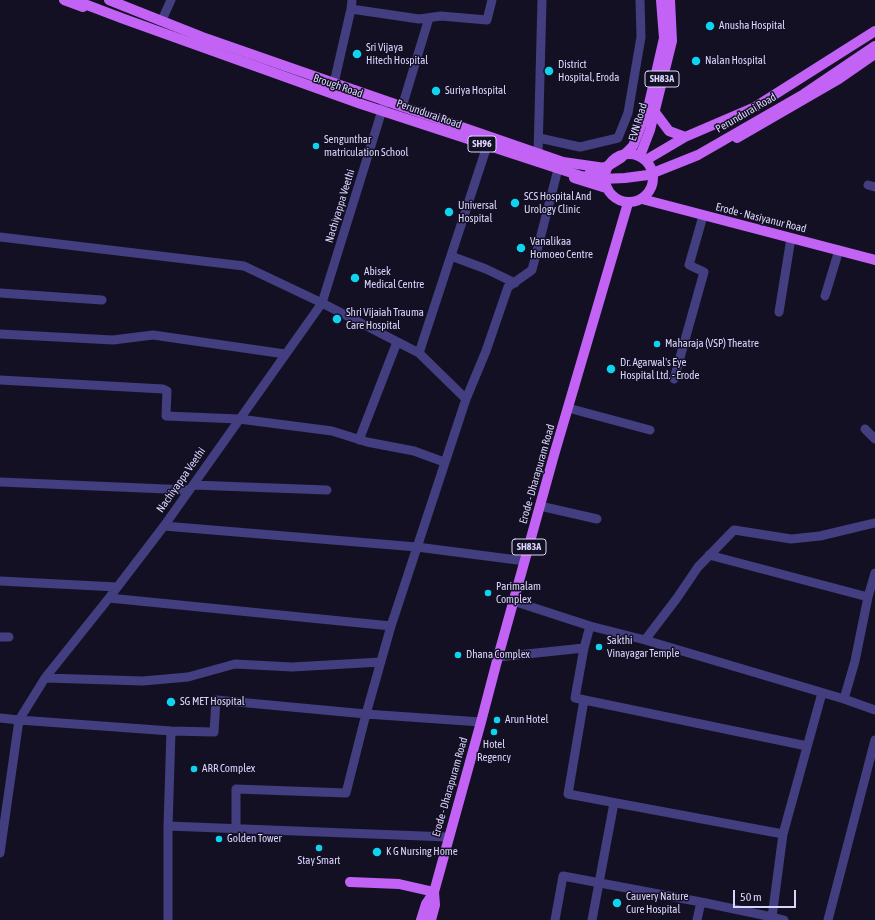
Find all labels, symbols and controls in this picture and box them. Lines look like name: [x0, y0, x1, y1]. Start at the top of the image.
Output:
place label: Anusha Hospital: [719, 19, 785, 33]
marker: Anusha Hospital: [704, 20, 716, 32]
place label: Sri Vijaya Hitech Hospital: [366, 41, 428, 67]
marker: Sri Vijaya Hitech Hospital: [351, 48, 363, 60]
place label: Nalan Hospital: [705, 54, 766, 68]
marker: Nalan Hospital: [690, 55, 702, 67]
place label: District Hospital, Eroda: [558, 58, 619, 84]
marker: District Hospital, Eroda: [543, 65, 555, 77]
street label: Brough Road: [311, 71, 365, 101]
road number: SH83A: [645, 71, 679, 87]
place label: Suriya Hospital: [445, 84, 506, 98]
marker: Suriya Hospital: [430, 85, 442, 97]
street label: Perundurai Road: [713, 90, 779, 136]
street label: Perundurai Road: [395, 97, 463, 131]
street label: EVN Road: [626, 101, 650, 143]
place label: Sengunthar matriculation School: [324, 133, 408, 159]
road number: SH96: [468, 136, 496, 152]
marker: Sengunthar matriculation School: [311, 141, 321, 151]
street label: Nachiyappa Veethi: [323, 168, 357, 244]
place label: SCS Hospital And Urology Clinic: [524, 190, 592, 216]
marker: SCS Hospital And Urology Clinic: [509, 197, 521, 209]
place label: Universal Hospital: [458, 199, 497, 225]
street label: Erode - Nasiyanur Road: [714, 200, 808, 236]
marker: Universal Hospital: [443, 206, 455, 218]
place label: Vanalikaa Homoeo Centre: [530, 235, 593, 261]
marker: Vanalikaa Homoeo Centre: [515, 242, 527, 254]
place label: Abisek Medical Centre: [364, 265, 424, 291]
marker: Abisek Medical Centre: [349, 272, 361, 284]
place label: Shri Vijaiah Trauma Care Hospital: [346, 306, 424, 332]
marker: Shri Vijaiah Trauma Care Hospital: [331, 313, 343, 325]
place label: Maharaja (VSP) Theatre: [665, 337, 759, 351]
marker: Maharaja (VSP) Theatre: [652, 339, 662, 349]
place label: Dr. Agarwal's Eye Hospital Ltd. - Erode: [620, 356, 699, 382]
marker: Dr. Agarwal's Eye Hospital Ltd. - Erode: [605, 363, 617, 375]
street label: Erode - Dharapuram Road: [516, 423, 558, 525]
street label: Nachiyappa Veethi: [154, 445, 208, 515]
road number: SH83A: [512, 539, 546, 555]
place label: Parimalam Complex: [496, 580, 541, 606]
marker: Parimalam Complex: [483, 588, 493, 598]
place label: Sakthi Vinayagar Temple: [607, 634, 679, 660]
marker: Sakthi Vinayagar Temple: [594, 642, 604, 652]
place label: Dhana Complex: [466, 648, 530, 662]
marker: Dhana Complex: [453, 650, 463, 660]
place label: SG MET Hospital: [180, 695, 245, 709]
marker: SG MET Hospital: [165, 696, 177, 708]
place label: Arun Hotel: [505, 713, 548, 727]
marker: Arun Hotel: [492, 715, 502, 725]
marker: Hotel Regency: [489, 727, 499, 737]
street label: Erode - Dharapuram Road: [429, 736, 471, 838]
place label: Hotel Regency: [477, 738, 511, 764]
place label: ARR Complex: [202, 762, 255, 776]
marker: ARR Complex: [189, 764, 199, 774]
place label: Golden Tower: [227, 832, 282, 846]
marker: Golden Tower: [214, 834, 224, 844]
marker: Stay Smart: [314, 843, 324, 853]
place label: K G Nursing Home: [386, 845, 458, 859]
marker: K G Nursing Home: [371, 846, 383, 858]
place label: Stay Smart: [298, 854, 340, 868]
scale bar: [735, 882, 798, 908]
place label: Cauvery Nature Cure Hospital: [626, 890, 688, 916]
text: 50 m: [740, 890, 762, 904]
marker: Cauvery Nature Cure Hospital: [611, 897, 623, 909]

